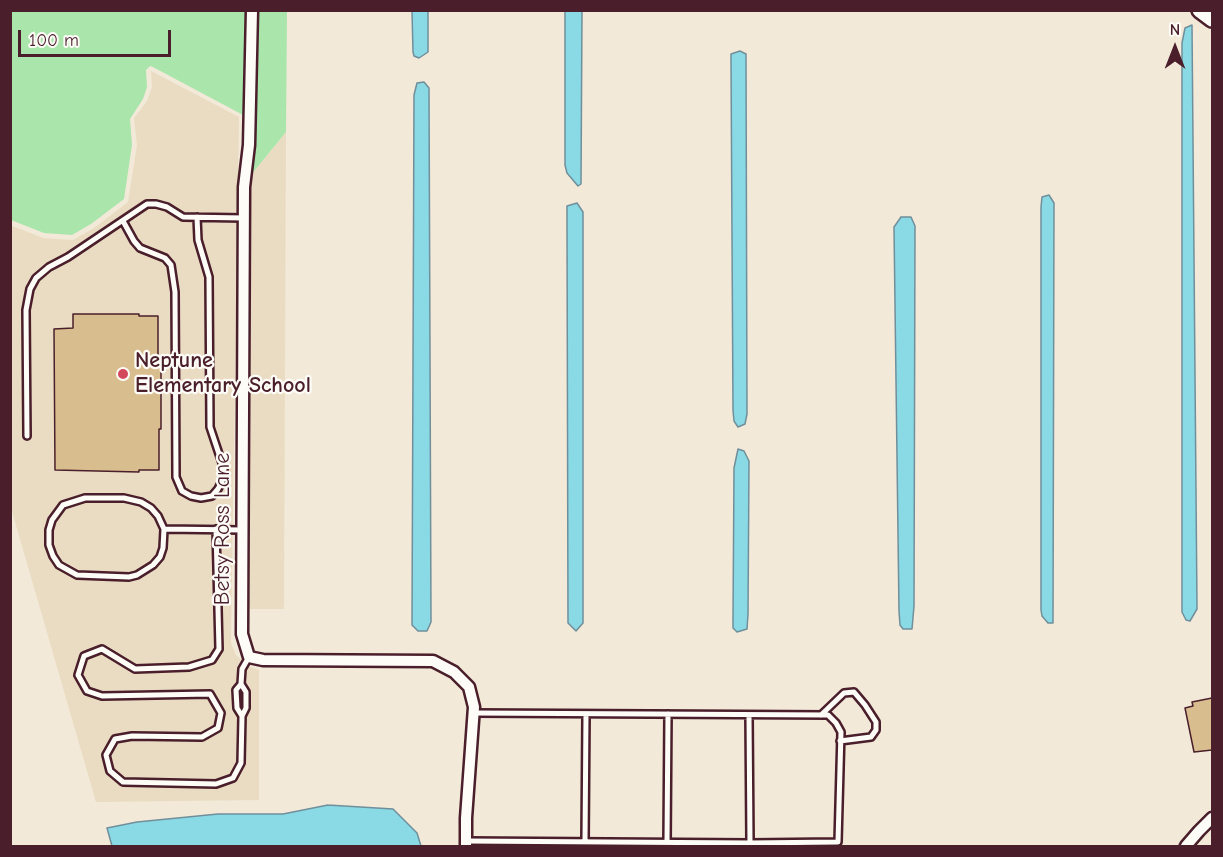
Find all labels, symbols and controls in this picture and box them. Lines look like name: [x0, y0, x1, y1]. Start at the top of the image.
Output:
scale bar: [21, 18, 174, 56]
north arrow: [1145, 18, 1205, 78]
text: N: [1170, 21, 1180, 39]
text: 100 m: [29, 30, 79, 51]
place label: Neptune Elementary School: [135, 348, 311, 400]
marker: Neptune Elementary School: [116, 367, 130, 381]
street label: Betsy Ross Lane: [210, 453, 236, 605]

